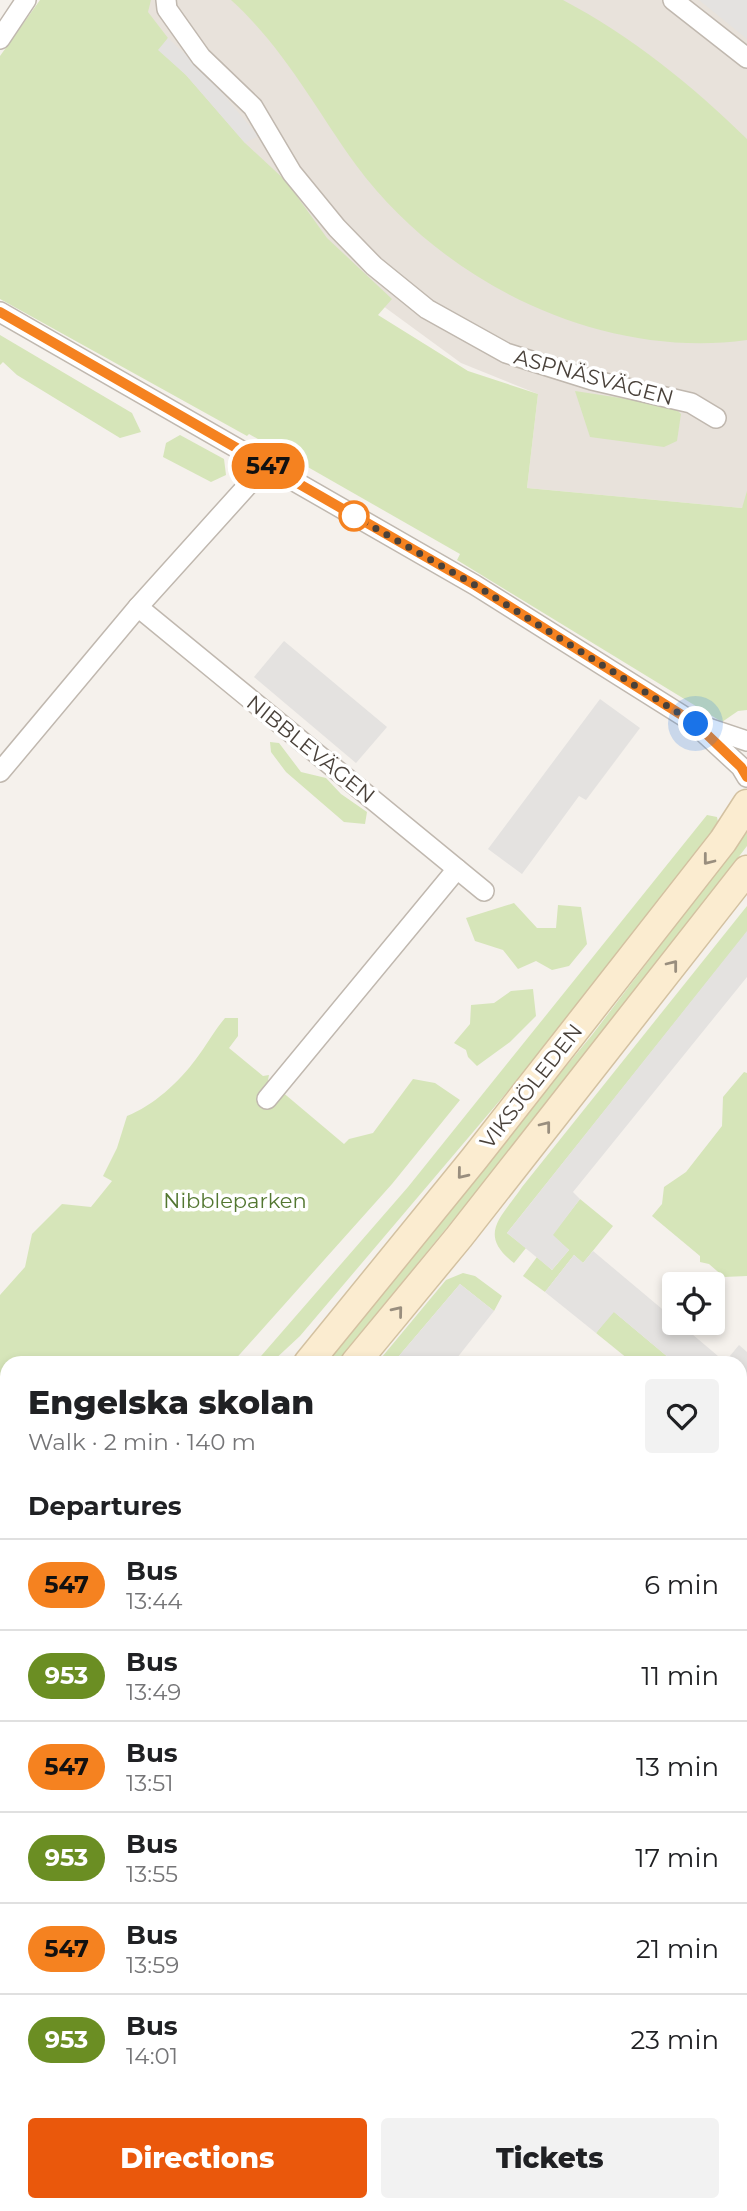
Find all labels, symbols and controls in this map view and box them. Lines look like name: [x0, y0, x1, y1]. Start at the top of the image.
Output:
street label: ASPNÄSVÄGEN: [512, 344, 676, 410]
line badge: 547: [228, 443, 308, 489]
text: 547: [246, 451, 290, 480]
unlabelled marker: [339, 501, 369, 531]
street label: NIBBLEVÄGEN: [242, 690, 380, 808]
your location: [678, 706, 713, 741]
one-way arrow: [703, 852, 716, 865]
one-way arrow: [665, 960, 677, 973]
street label: VIKSJÖLEDEN: [475, 1019, 587, 1153]
one-way arrow: [538, 1121, 551, 1133]
one-way arrow: [458, 1166, 470, 1179]
park label: Nibbleparken: [163, 1188, 307, 1213]
map controls: [662, 1272, 725, 1335]
button: locate: [662, 1272, 725, 1335]
one-way arrow: [390, 1306, 402, 1319]
button: heart: [645, 1379, 719, 1453]
text: Engelska skolan: [28, 1382, 314, 1422]
text: Walk · 2 min · 140 m: [28, 1428, 256, 1456]
text: Departures: [28, 1490, 182, 1522]
text: Bus: [126, 1555, 178, 1587]
text: 6 min: [644, 1569, 719, 1601]
text: 547: [44, 1570, 89, 1599]
text: 13:44: [126, 1587, 183, 1615]
text: Bus: [126, 1646, 178, 1678]
text: 11 min: [641, 1660, 719, 1692]
text: 953: [45, 1661, 88, 1690]
text: 13:49: [126, 1678, 181, 1706]
text: Bus: [126, 1737, 178, 1769]
text: 13 min: [636, 1751, 719, 1783]
text: 547: [44, 1752, 89, 1781]
text: 13:51: [126, 1769, 173, 1797]
text: Bus: [126, 1828, 178, 1860]
text: 17 min: [635, 1842, 719, 1874]
text: 953: [45, 1843, 88, 1872]
text: 13:55: [126, 1860, 178, 1888]
text: Bus: [126, 1919, 178, 1951]
text: 21 min: [636, 1933, 719, 1965]
text: 547: [44, 1934, 89, 1963]
text: 13:59: [126, 1951, 179, 1979]
text: Bus: [126, 2010, 178, 2042]
text: 23 min: [631, 2024, 719, 2056]
text: 953: [45, 2025, 88, 2054]
text: 14:01: [126, 2042, 178, 2070]
button: Directions: [28, 2118, 367, 2198]
button: Tickets: [381, 2118, 719, 2198]

